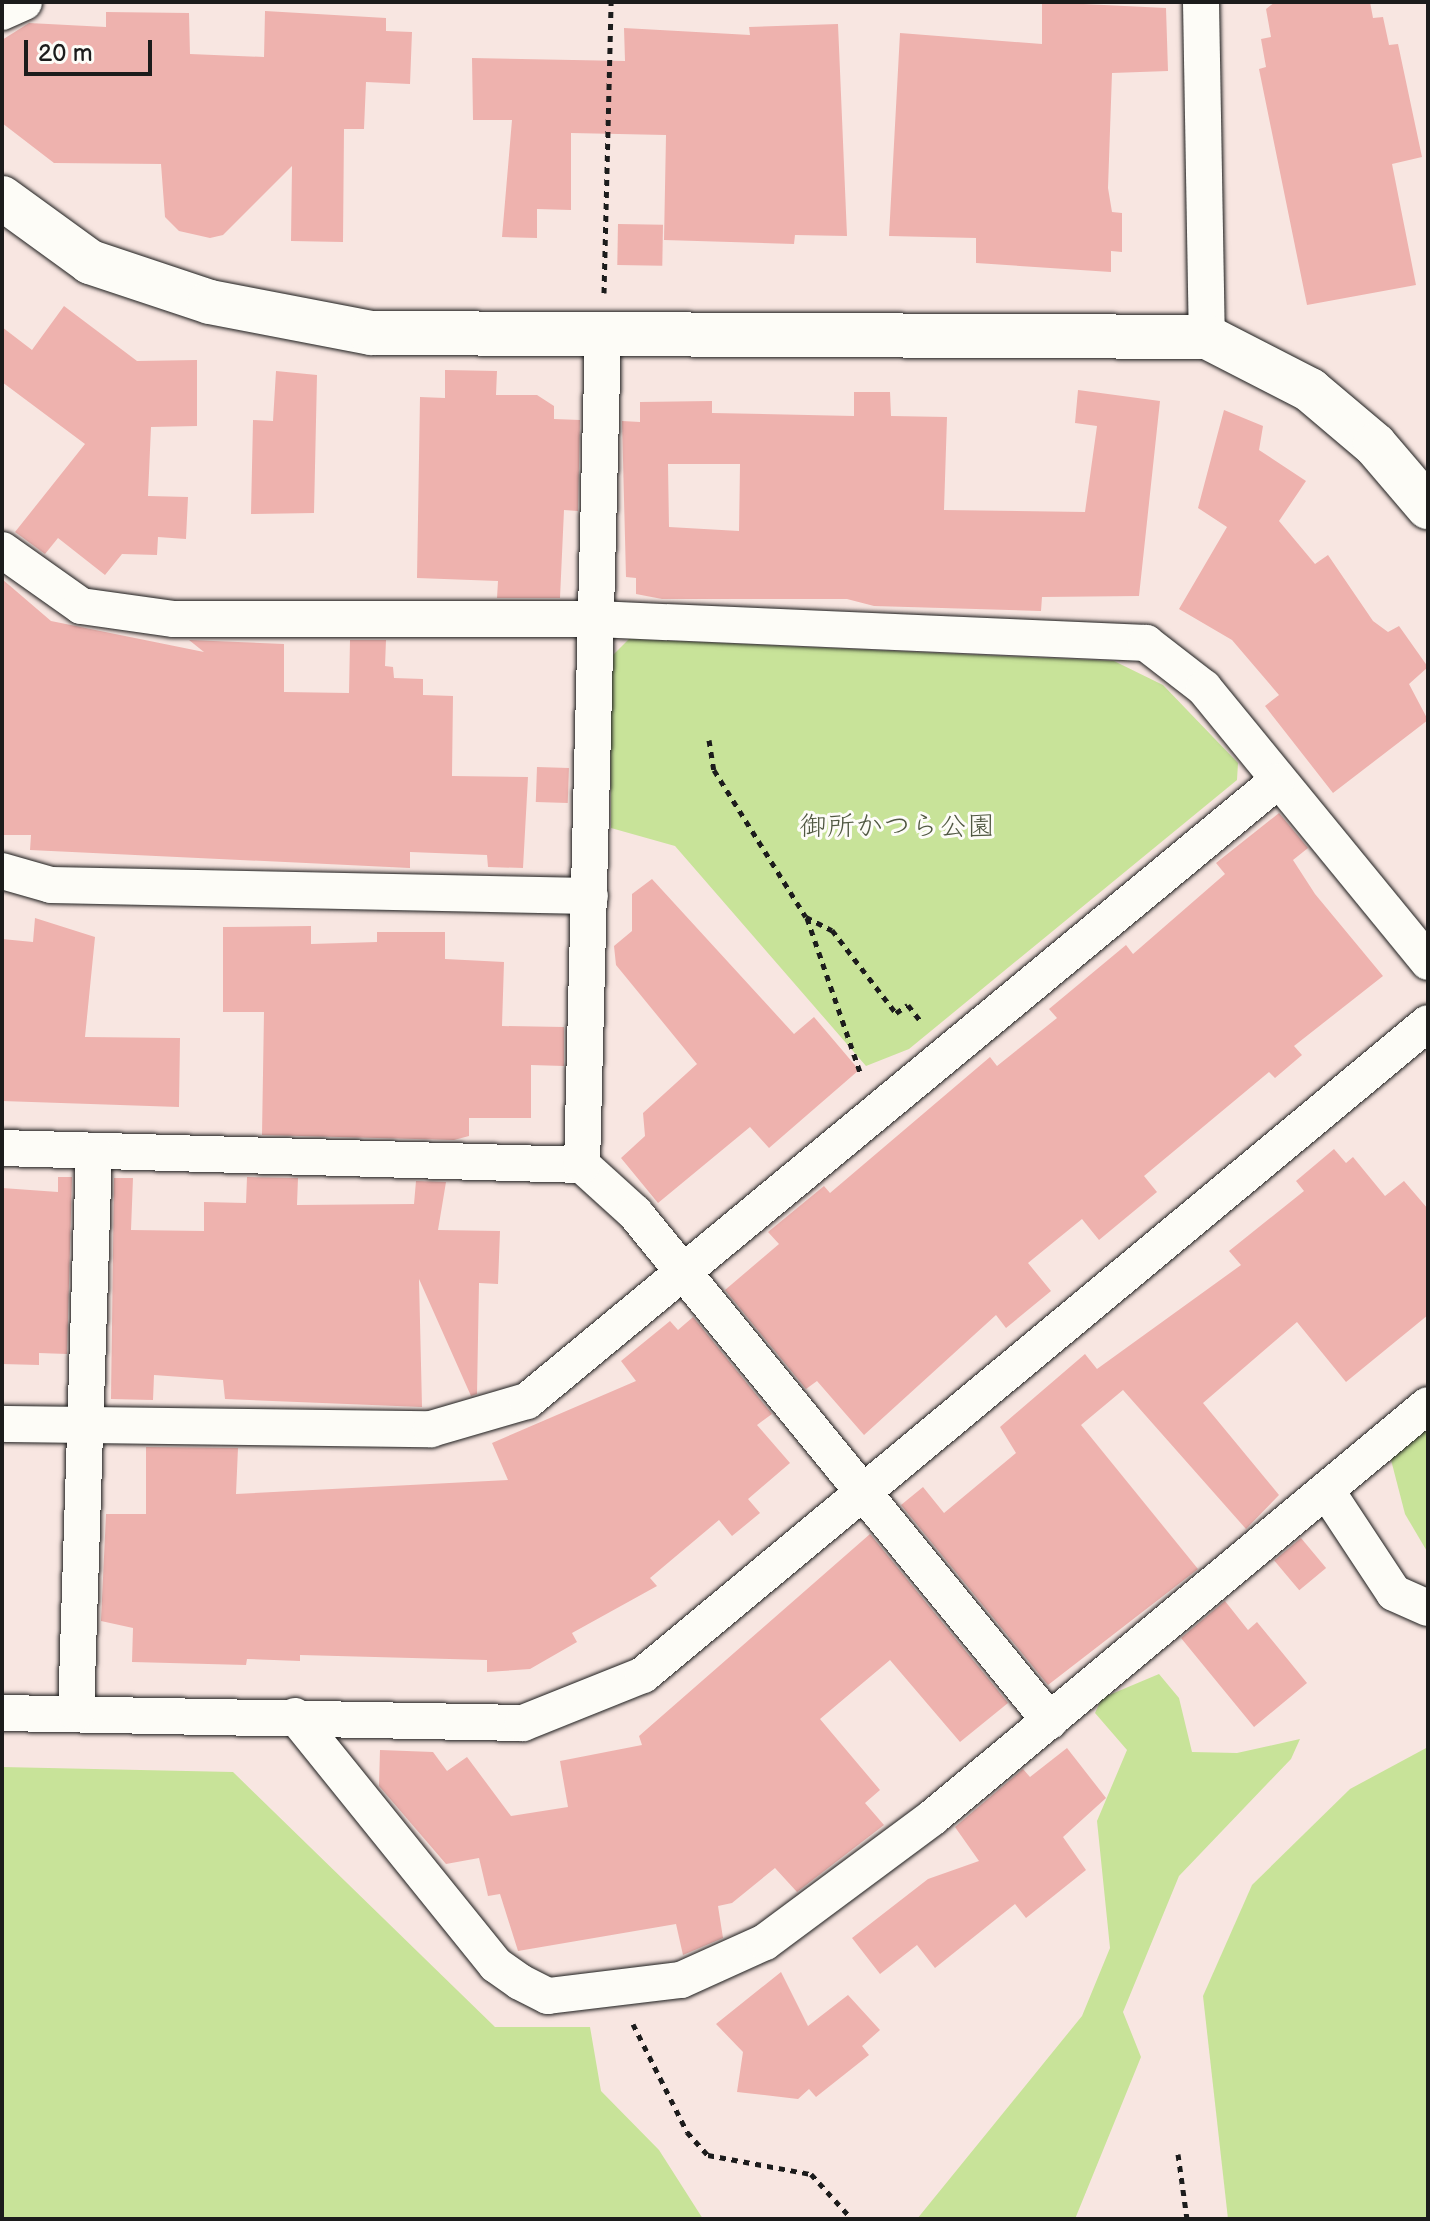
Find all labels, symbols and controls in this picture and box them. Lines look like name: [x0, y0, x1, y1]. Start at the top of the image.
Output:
scale bar: [28, 24, 156, 74]
text: 20 m: [38, 39, 93, 68]
park label: 御所かつら公園: [799, 810, 995, 844]

